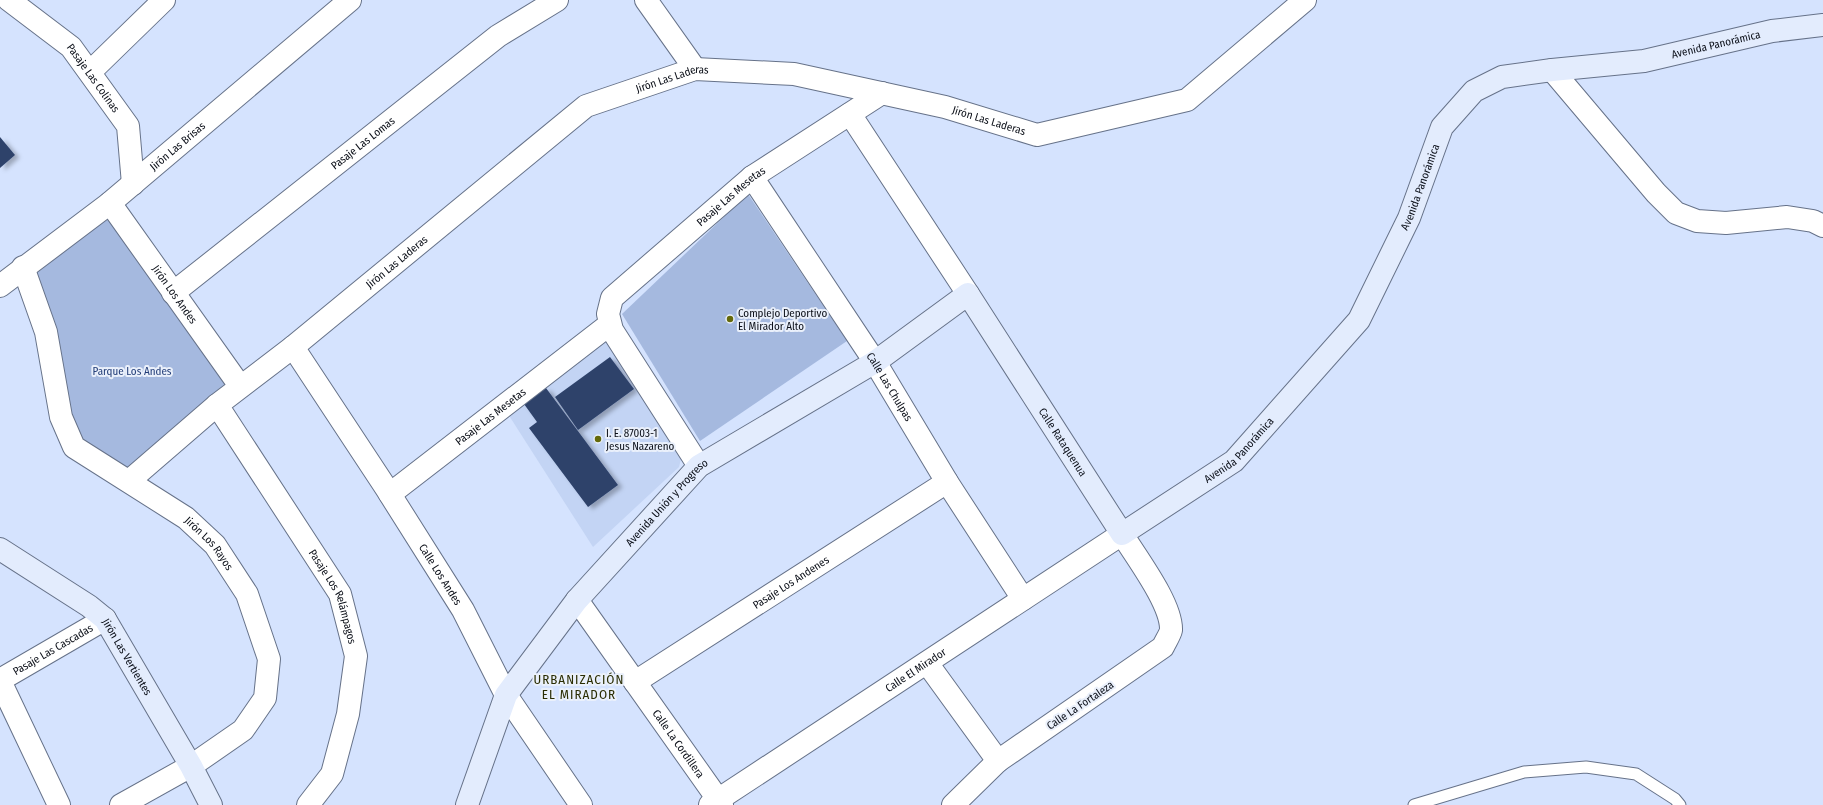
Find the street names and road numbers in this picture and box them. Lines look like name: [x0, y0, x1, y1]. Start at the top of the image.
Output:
street label: Avenida Panorámica: [1670, 28, 1762, 61]
street label: Pasaje Las Colinas: [64, 41, 122, 115]
street label: Jirón Las Laderas: [634, 63, 709, 96]
street label: Jirón Las Laderas: [951, 104, 1027, 138]
street label: Pasaje Las Lomas: [329, 114, 398, 172]
street label: Jirón Las Brisas: [147, 119, 208, 173]
street label: Avenida Panorámica: [1398, 142, 1442, 232]
street label: Pasaje Las Mesetas: [694, 164, 768, 229]
street label: Jirón Las Laderas: [363, 233, 431, 291]
street label: Jirón Los Andes: [149, 263, 200, 327]
street label: Calle Las Chulpas: [864, 350, 915, 424]
street label: Pasaje Las Mesetas: [453, 385, 529, 448]
street label: Calle Rataquenua: [1036, 406, 1089, 479]
street label: Avenida Panorámica: [1202, 415, 1277, 486]
street label: Avenida Unión y Progreso: [623, 456, 710, 549]
street label: Jirón Los Rayos: [182, 514, 236, 573]
street label: Calle Los Andes: [416, 542, 464, 608]
street label: Pasaje Los Relámpagos: [306, 547, 359, 646]
street label: Pasaje Los Andenes: [751, 553, 832, 612]
street label: Jirón Las Vertientes: [99, 616, 154, 698]
street label: Pasaje Las Cascadas: [11, 621, 95, 678]
street label: Calle El Mirador: [883, 645, 949, 695]
street label: Calle La Fortaleza: [1044, 678, 1116, 733]
street label: Calle La Cordillera: [650, 707, 707, 781]

